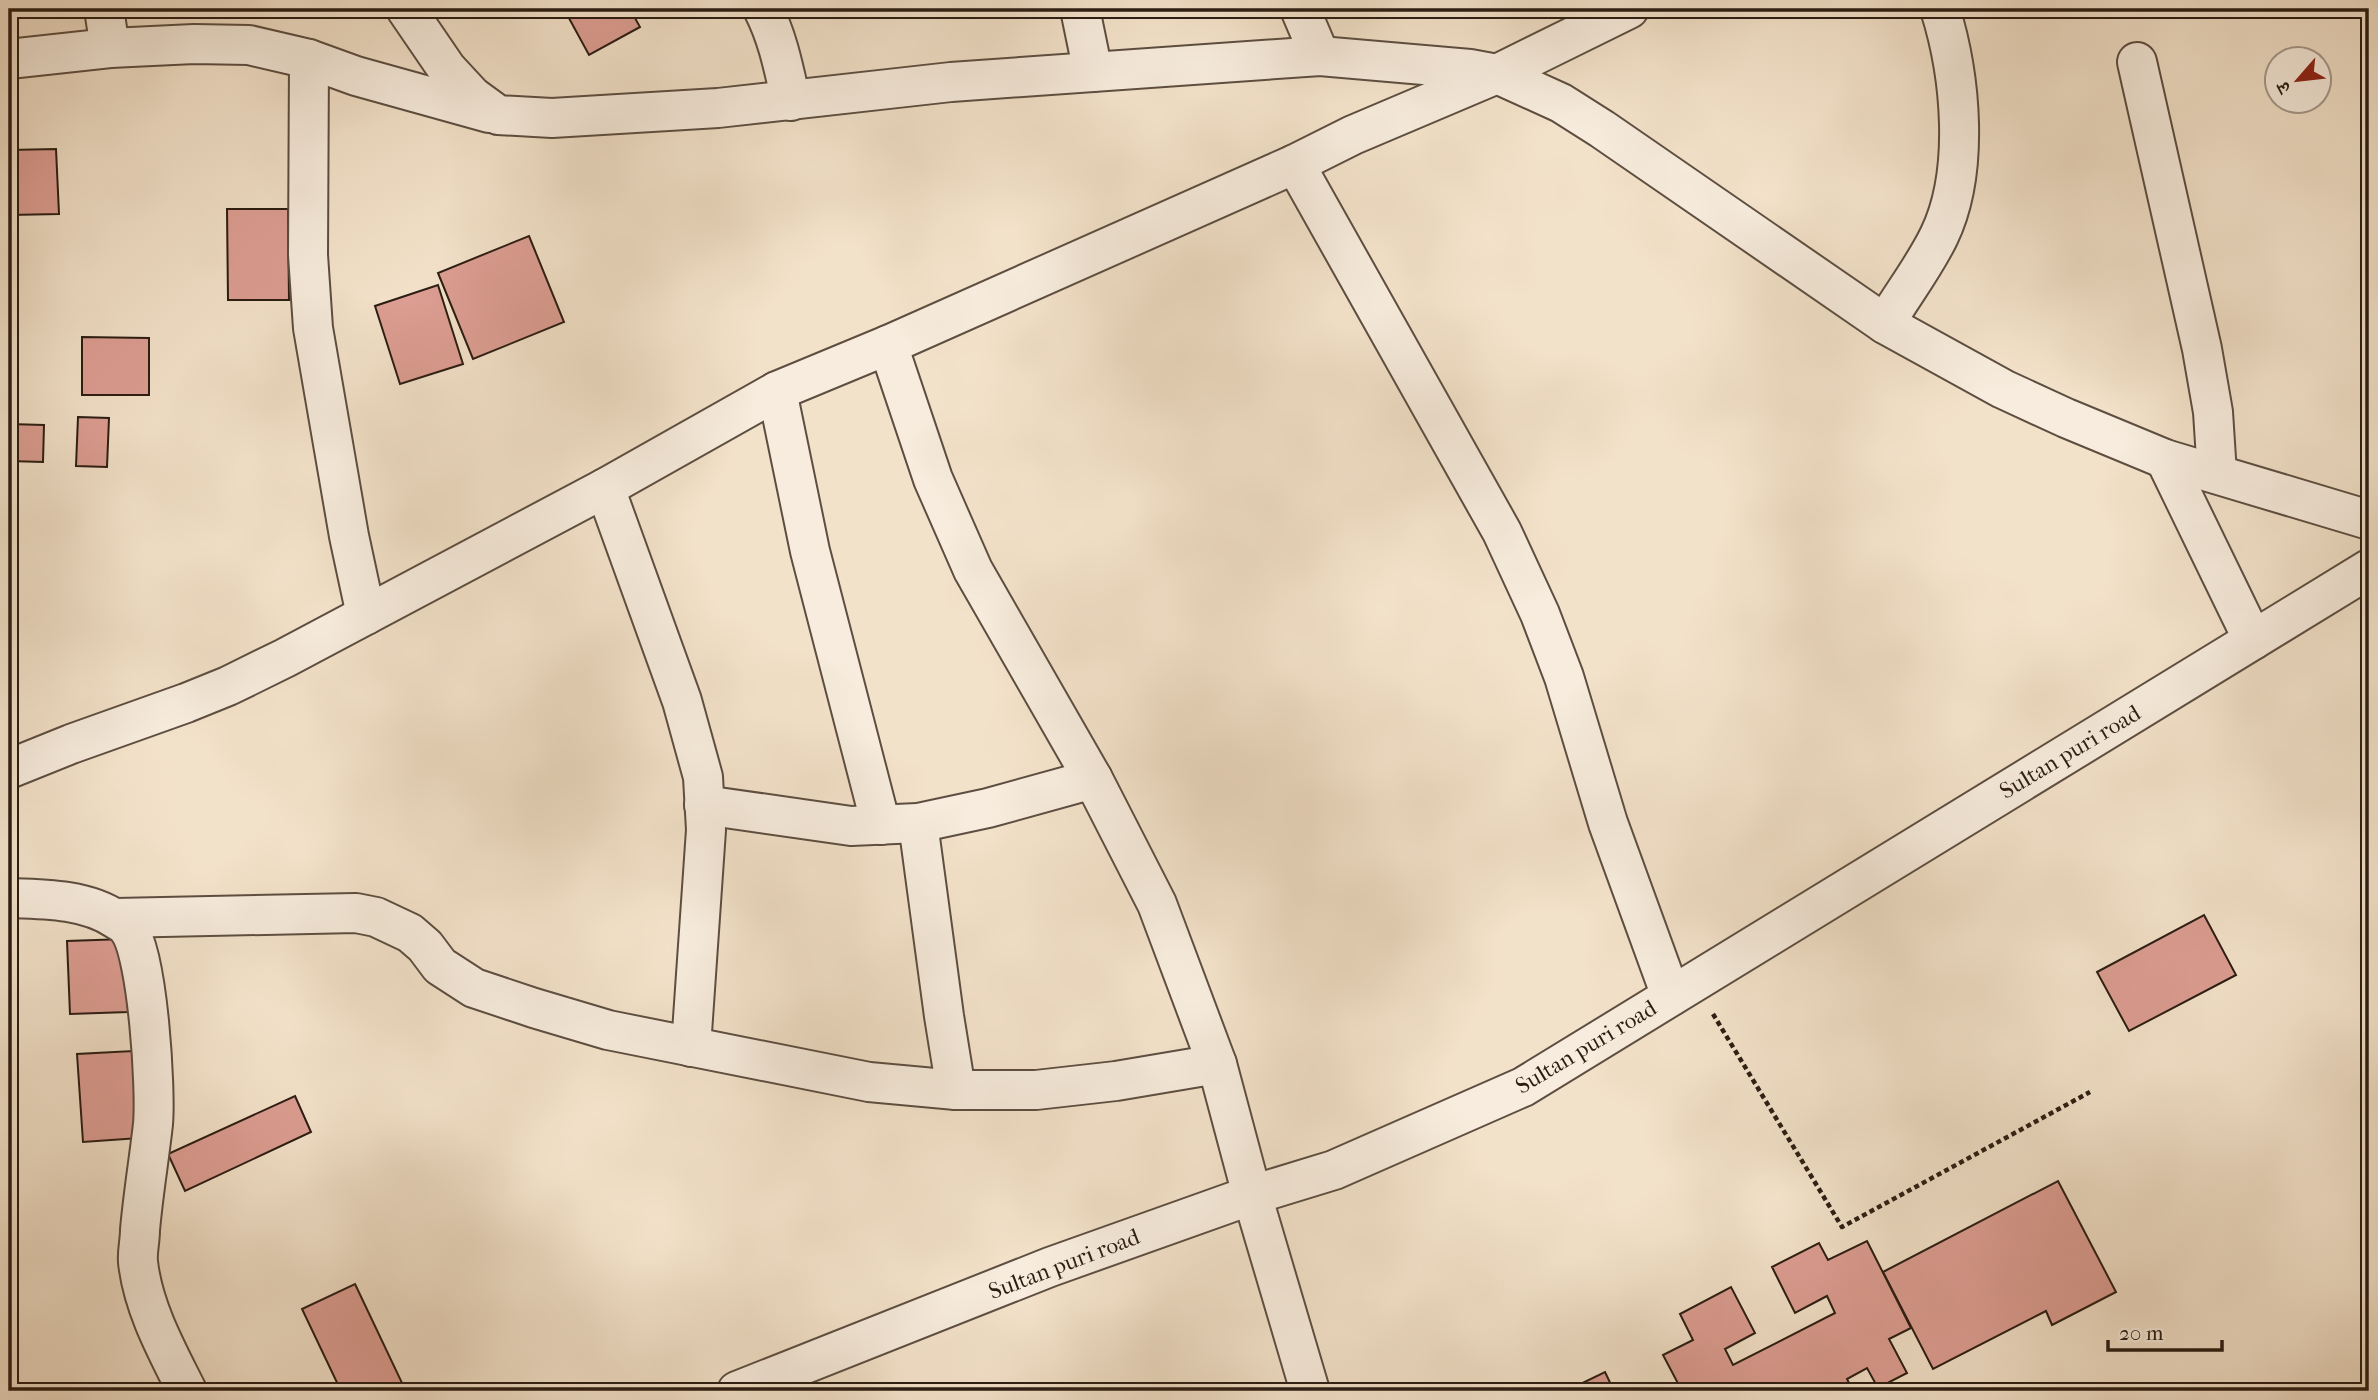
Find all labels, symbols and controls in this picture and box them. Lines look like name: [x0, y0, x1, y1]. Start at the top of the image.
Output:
north arrow: [2262, 46, 2332, 116]
text: उ: [2271, 77, 2297, 99]
street label: Sultan puri road: [1995, 699, 2146, 805]
street label: Sultan puri road: [1511, 994, 1662, 1100]
street label: Sultan puri road: [985, 1223, 1144, 1305]
scale bar: [2108, 1309, 2222, 1353]
text: 20 m: [2119, 1321, 2164, 1345]

